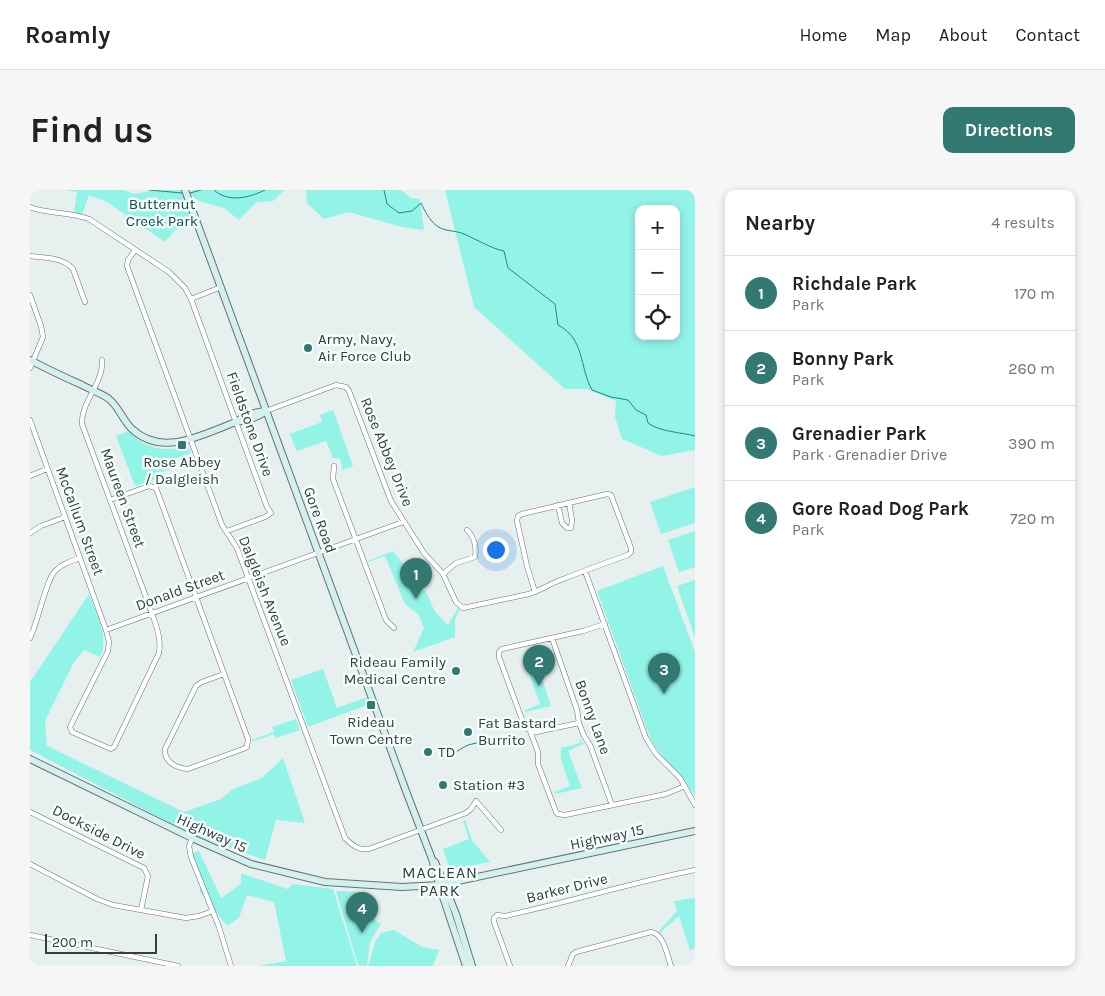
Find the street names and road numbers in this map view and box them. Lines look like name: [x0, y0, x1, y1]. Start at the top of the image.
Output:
street label: Fieldstone Drive: [223, 369, 277, 479]
street label: Rose Abbey Drive: [357, 395, 417, 509]
street label: Maureen Street: [97, 446, 149, 551]
street label: McCallum Street: [52, 464, 108, 578]
street label: Gore Road: [300, 484, 340, 556]
street label: Dalgleish Avenue: [235, 533, 295, 649]
street label: Donald Street: [133, 565, 227, 614]
street label: Bonny Lane: [571, 677, 615, 757]
street label: Dockside Drive: [50, 801, 148, 863]
street label: Highway 15: [174, 810, 250, 856]
street label: Highway 15: [568, 820, 646, 854]
street label: Barker Drive: [524, 869, 610, 907]

